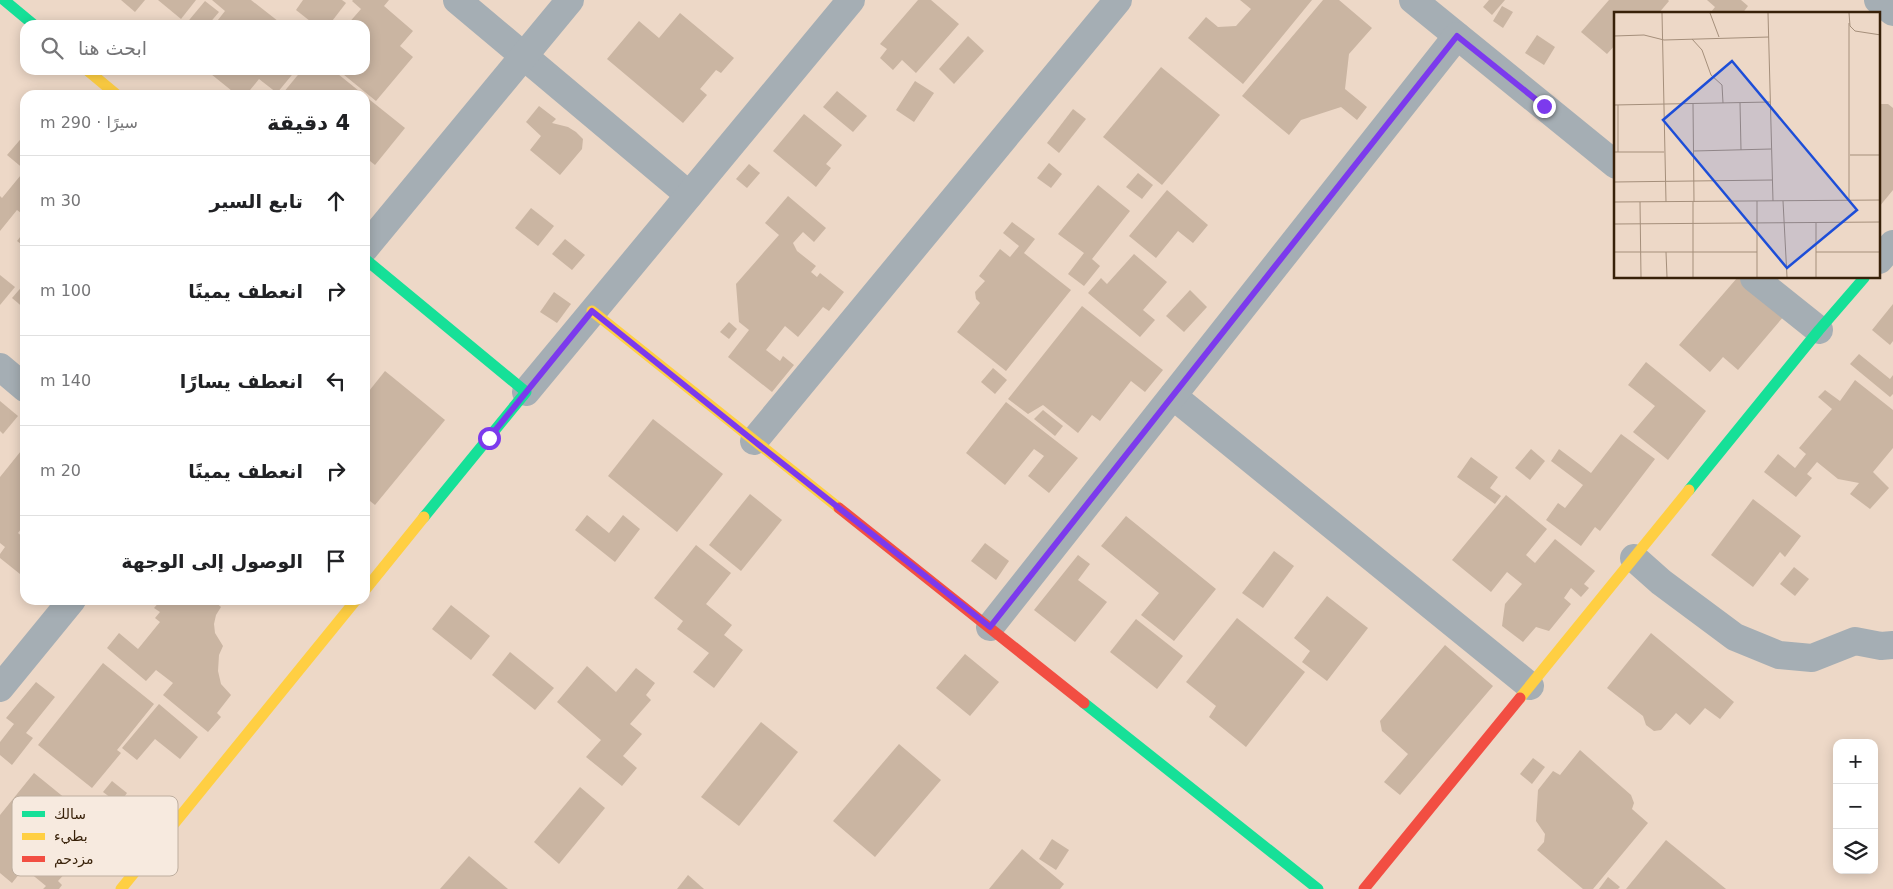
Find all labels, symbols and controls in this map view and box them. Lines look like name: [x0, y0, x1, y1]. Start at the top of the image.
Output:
inset map: [1614, 12, 1880, 279]
search box: [20, 20, 370, 75]
icon: search: [38, 34, 66, 62]
text: ابحث هنا: [78, 37, 147, 59]
route end: [1533, 95, 1556, 118]
text: 4 دقيقة: [267, 111, 350, 135]
text: سيرًا · 290 m: [40, 113, 138, 132]
icon: ahead: [322, 187, 350, 215]
text: تابع السير: [209, 190, 303, 212]
text: 30 m: [40, 191, 81, 210]
icon: right: [322, 277, 350, 305]
text: انعطف يمينًا: [188, 280, 303, 302]
text: 100 m: [40, 281, 91, 300]
icon: left: [322, 367, 350, 395]
text: انعطف يسارًا: [180, 370, 303, 392]
text: 140 m: [40, 371, 91, 390]
route start: [478, 427, 501, 450]
icon: right: [322, 457, 350, 485]
text: انعطف يمينًا: [188, 460, 303, 482]
text: 20 m: [40, 461, 81, 480]
icon: arrive: [322, 547, 350, 575]
text: الوصول إلى الوجهة: [121, 550, 303, 572]
map controls: [1833, 739, 1878, 874]
button: +: [1833, 739, 1878, 784]
button: −: [1833, 784, 1878, 829]
legend: [12, 796, 178, 876]
text: سالك: [54, 806, 86, 822]
text: بطيء: [54, 828, 88, 845]
button: layers: [1833, 829, 1878, 874]
text: مزدحم: [54, 851, 93, 868]

